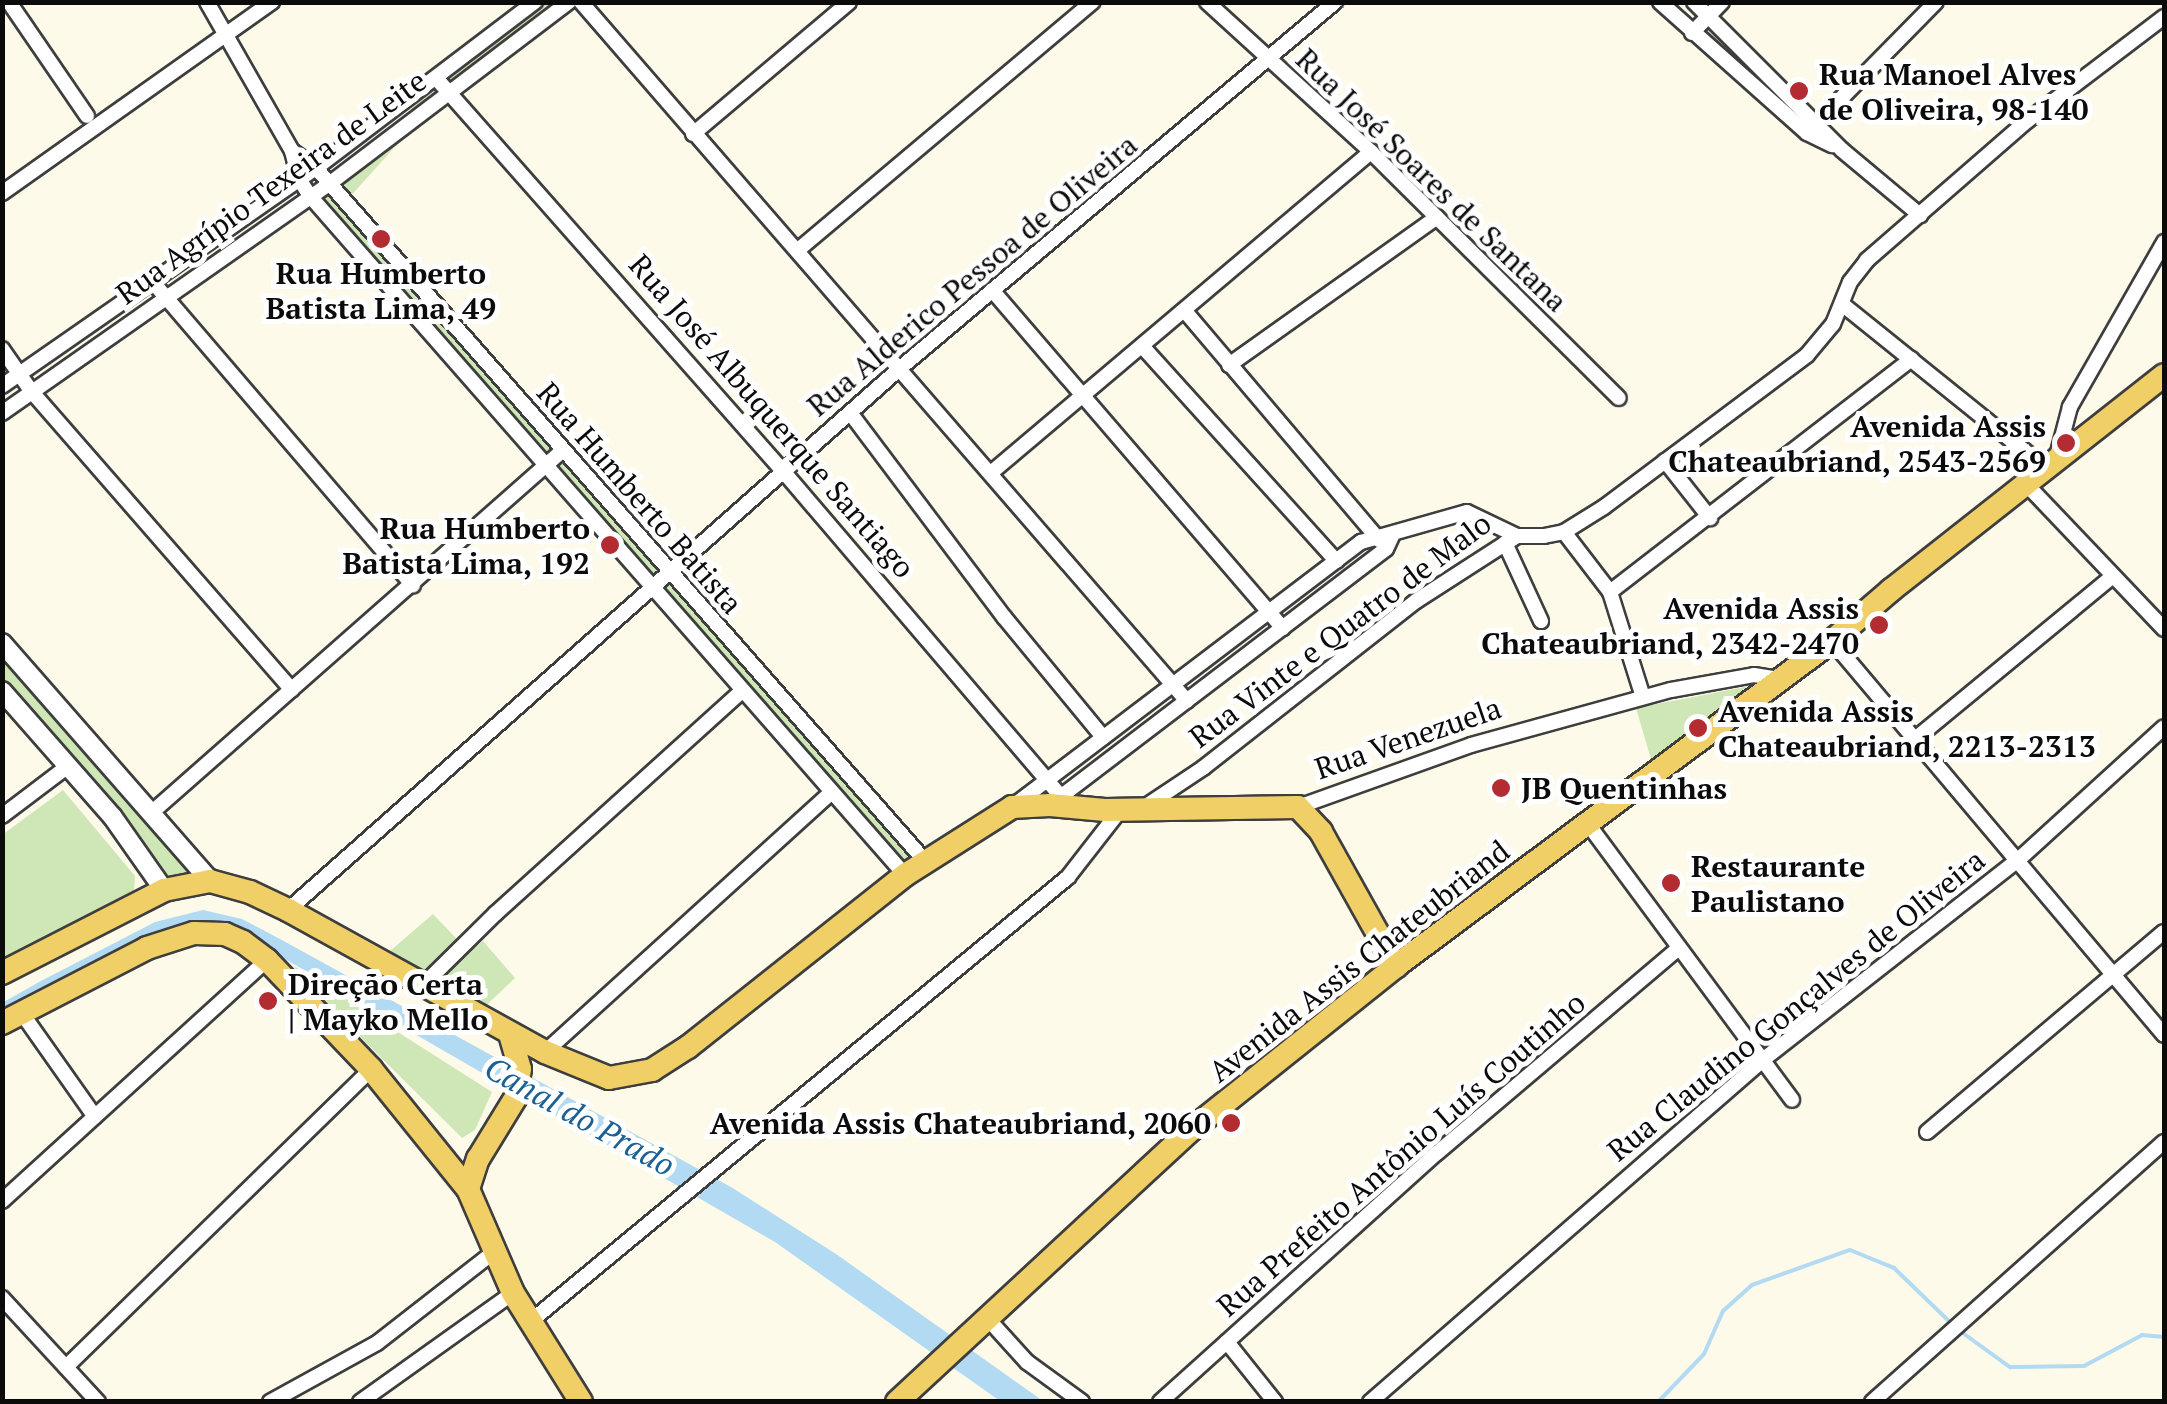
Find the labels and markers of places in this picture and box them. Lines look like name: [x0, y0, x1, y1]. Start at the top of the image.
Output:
place label: Rua Manoel Alves de Oliveira, 98-140: [1819, 56, 2090, 126]
marker: Rua Manoel Alves de Oliveira, 98-140: [1788, 80, 1810, 102]
marker: Rua Humberto Batista Lima, 49: [370, 228, 392, 250]
place label: Rua Humberto Batista Lima, 49: [265, 255, 497, 326]
place label: Avenida Assis Chateaubriand, 2543-2569: [1667, 408, 2046, 478]
marker: Avenida Assis Chateaubriand, 2543-2569: [2055, 432, 2077, 454]
place label: Rua Humberto Batista Lima, 192: [342, 510, 590, 580]
marker: Rua Humberto Batista Lima, 192: [599, 534, 621, 556]
place label: Avenida Assis Chateaubriand, 2342-2470: [1480, 590, 1859, 660]
marker: Avenida Assis Chateaubriand, 2342-2470: [1868, 614, 1890, 636]
place label: Avenida Assis Chateaubriand, 2213-2313: [1718, 693, 2097, 764]
marker: Avenida Assis Chateaubriand, 2213-2313: [1687, 717, 1709, 739]
place label: JB Quentinhas: [1521, 770, 1727, 806]
marker: JB Quentinhas: [1490, 777, 1512, 799]
place label: Restaurante Paulistano: [1691, 848, 1865, 918]
marker: Restaurante Paulistano: [1660, 872, 1682, 894]
place label: Direção Certa | Mayko Mello: [288, 966, 488, 1036]
marker: Direção Certa | Mayko Mello: [257, 990, 279, 1012]
place label: Avenida Assis Chateaubriand, 2060: [708, 1105, 1211, 1141]
marker: Avenida Assis Chateaubriand, 2060: [1220, 1112, 1242, 1134]

